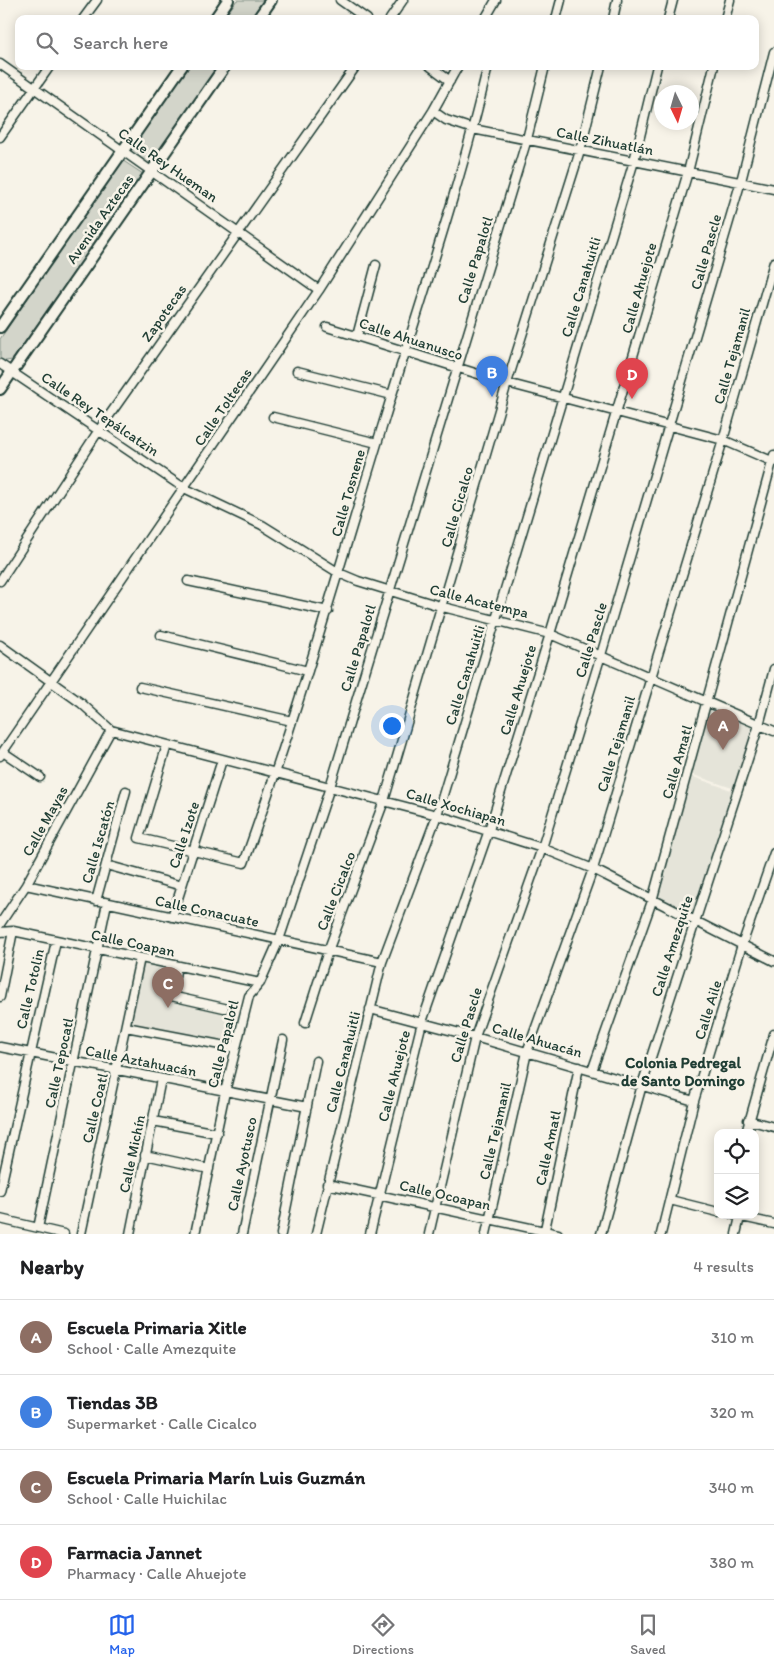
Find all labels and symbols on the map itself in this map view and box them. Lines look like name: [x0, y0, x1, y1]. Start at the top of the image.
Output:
north arrow: [654, 85, 699, 130]
street label: Calle Zihuatlán: [555, 123, 656, 159]
street label: Calle Rey Hueman: [115, 124, 221, 206]
street label: Avenida Aztecas: [62, 171, 138, 267]
street label: Calle Pascle: [687, 212, 725, 292]
street label: Calle Papalotl: [453, 213, 497, 306]
street label: Calle Canahuitli: [557, 235, 605, 339]
street label: Calle Ahuejote: [617, 240, 661, 336]
street label: Zapotecas: [138, 280, 191, 345]
street label: Calle Tejamanil: [710, 305, 755, 406]
street label: Calle Ahuanusco: [357, 314, 465, 364]
pin: B: [476, 356, 508, 397]
pin: D: [616, 358, 648, 399]
street label: Calle Toltecas: [190, 364, 256, 450]
street label: Calle Rey Tepálcatzin: [38, 368, 163, 460]
street label: Calle Tosnene: [327, 447, 369, 539]
street label: Calle Cicalco: [437, 464, 477, 550]
street label: Calle Acatempa: [428, 580, 531, 622]
street label: Calle Pascle: [571, 600, 611, 680]
street label: Calle Papalotl: [336, 601, 380, 694]
street label: Calle Canahuitli: [441, 623, 489, 727]
street label: Calle Ahuejote: [496, 643, 540, 737]
street label: Calle Tejamanil: [593, 693, 639, 794]
pin: A: [707, 709, 739, 750]
your location: [379, 713, 405, 739]
street label: Calle Amatl: [658, 722, 696, 801]
street label: Calle Mayas: [18, 782, 72, 859]
street label: Calle Xochiapan: [404, 784, 509, 830]
street label: Calle Iscatón: [78, 798, 119, 886]
street label: Calle Izote: [165, 799, 203, 871]
street label: Calle Cicalco: [313, 849, 359, 933]
street label: Calle Conacuate: [153, 891, 261, 931]
street label: Calle Amezquite: [647, 893, 697, 999]
street label: Calle Coapan: [89, 925, 177, 961]
street label: Calle Totolin: [12, 947, 48, 1031]
pin: C: [152, 967, 184, 1008]
street label: Calle Aile: [690, 978, 726, 1042]
street label: Calle Pascle: [446, 985, 486, 1065]
street label: Calle Papalotl: [203, 997, 243, 1090]
street label: Calle Canahuitli: [322, 1009, 364, 1115]
street label: Calle Tepocatl: [41, 1015, 78, 1110]
street label: Calle Ahuacán: [490, 1019, 584, 1061]
street label: Calle Ahuejote: [374, 1028, 414, 1124]
street label: Calle Aztahuacán: [84, 1041, 199, 1081]
district label: Colonia Pedregal de Santo Domingo: [621, 1053, 745, 1091]
street label: Calle Coatl: [78, 1070, 112, 1145]
street label: Calle Tejamanil: [475, 1080, 515, 1182]
street label: Calle Amatl: [531, 1108, 565, 1187]
street label: Calle Michín: [115, 1113, 149, 1195]
street label: Calle Ayotusco: [223, 1115, 261, 1213]
street label: Calle Ocoapan: [398, 1176, 492, 1214]

